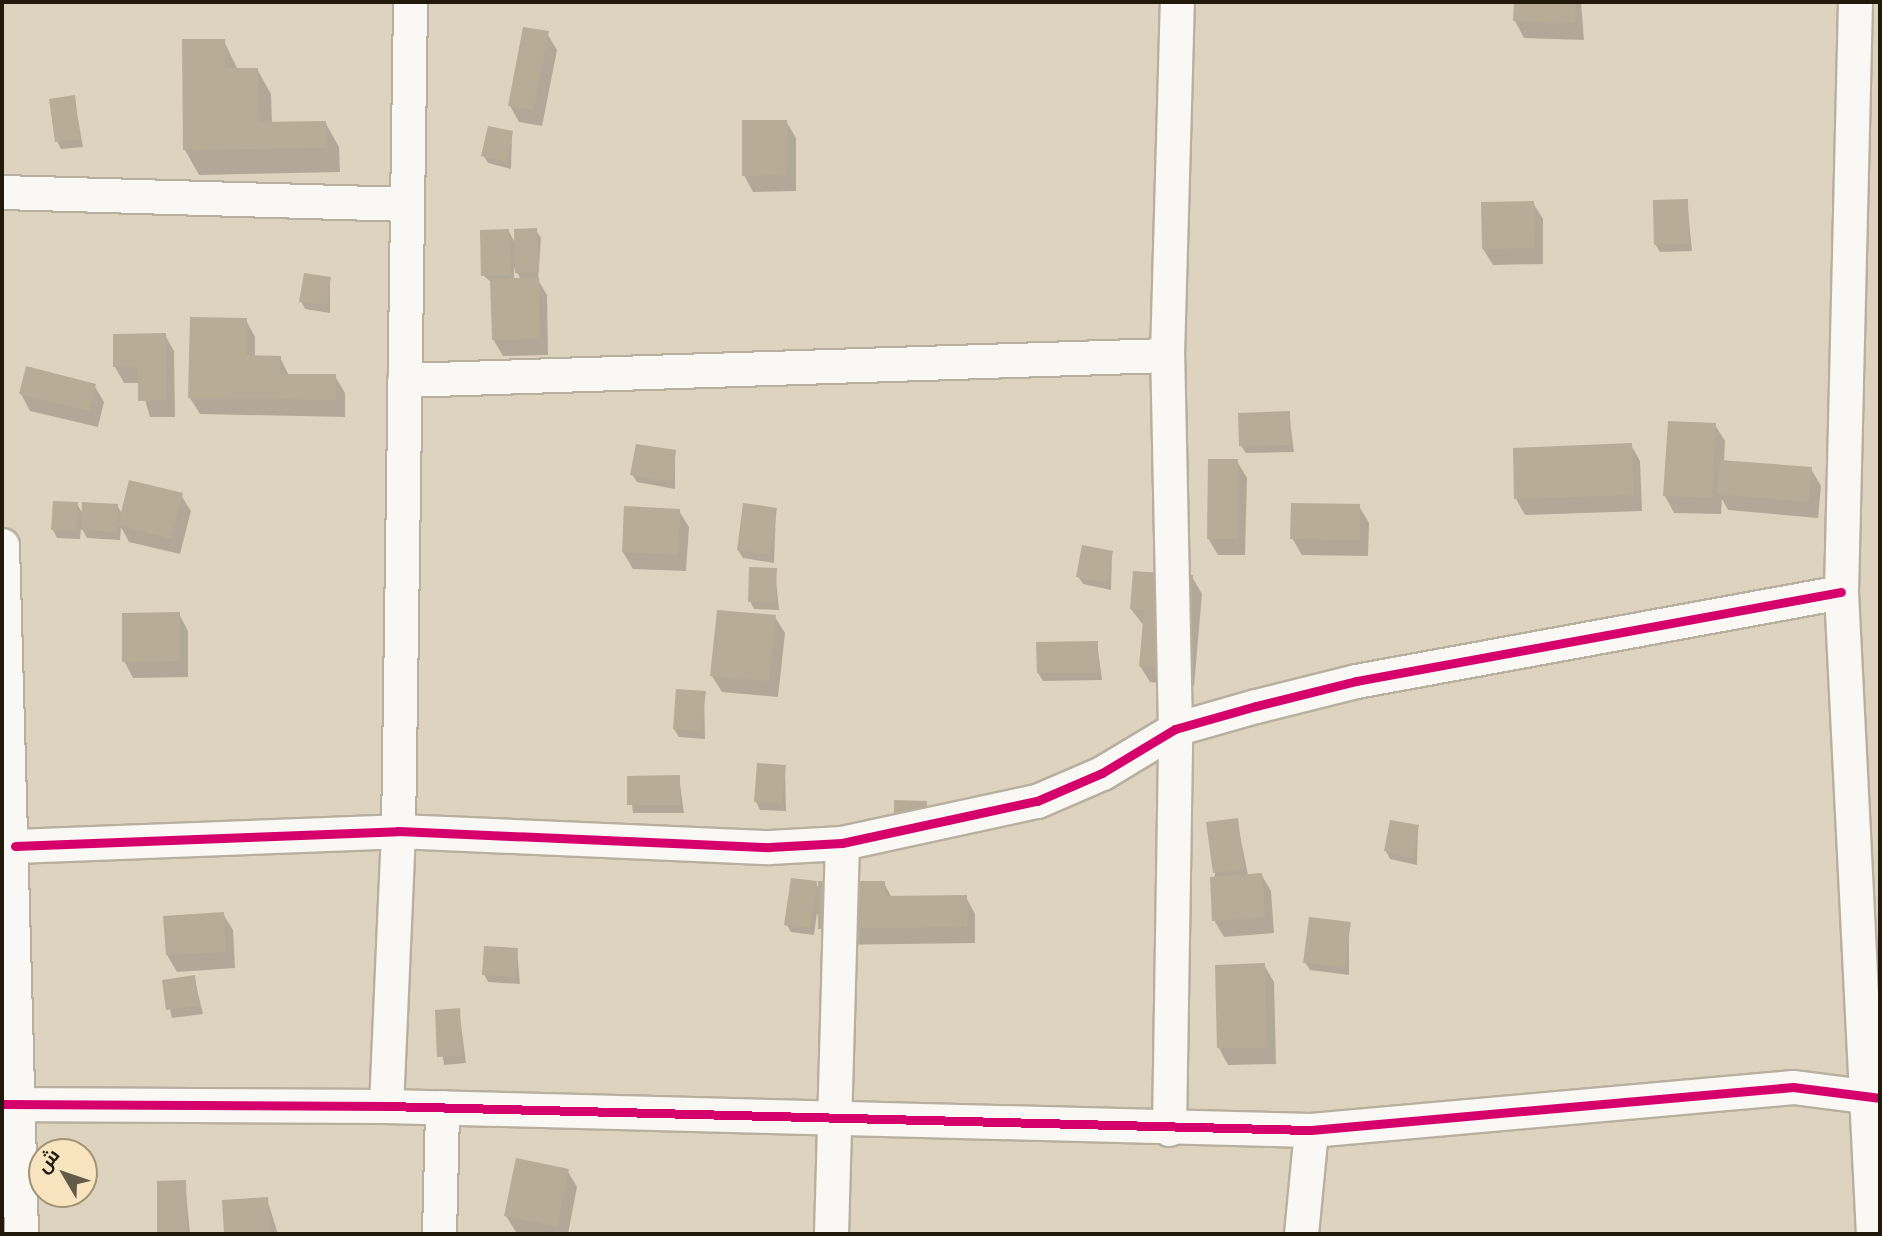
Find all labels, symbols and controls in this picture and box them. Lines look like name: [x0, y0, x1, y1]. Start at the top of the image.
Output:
north arrow: [28, 1138, 98, 1208]
text: ش: [32, 1145, 64, 1177]

